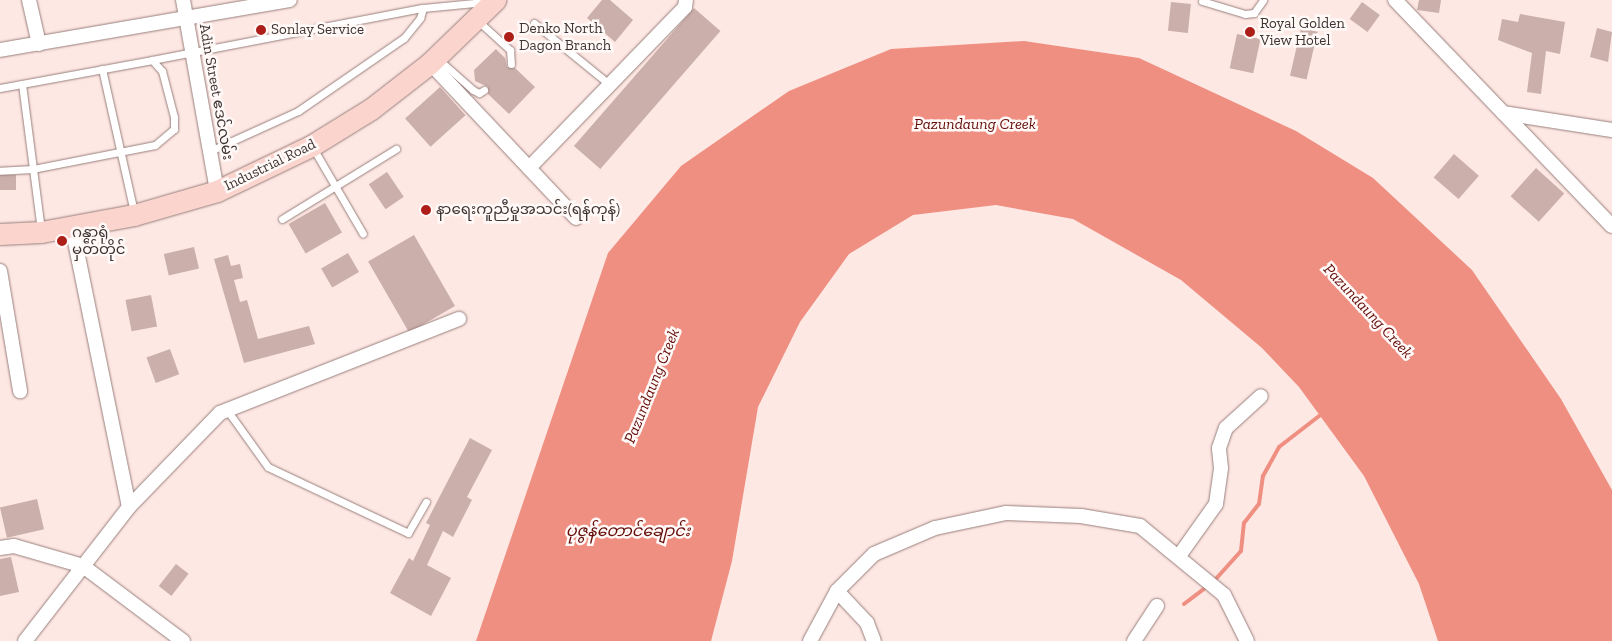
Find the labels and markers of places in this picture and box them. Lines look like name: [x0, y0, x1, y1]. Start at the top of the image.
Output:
place label: Royal Golden View Hotel: [1260, 14, 1345, 49]
place label: Denko North Dagon Branch: [519, 19, 611, 54]
place label: Sonlay Service: [271, 21, 364, 39]
marker: Sonlay Service: [255, 24, 267, 36]
marker: Royal Golden View Hotel: [1244, 26, 1256, 38]
marker: Denko North Dagon Branch: [503, 31, 515, 43]
place label: နာရေးကူညီမှုအသင်း(ရန်ကုန်): [436, 201, 620, 219]
marker: နာရေးကူညီမှုအသင်း(ရန်ကုန်): [420, 204, 432, 216]
place label: ဂန္ဓာရုံ မှတ်တိုင်: [72, 223, 126, 258]
marker: ဂန္ဓာရုံ မှတ်တိုင်: [56, 235, 68, 247]

